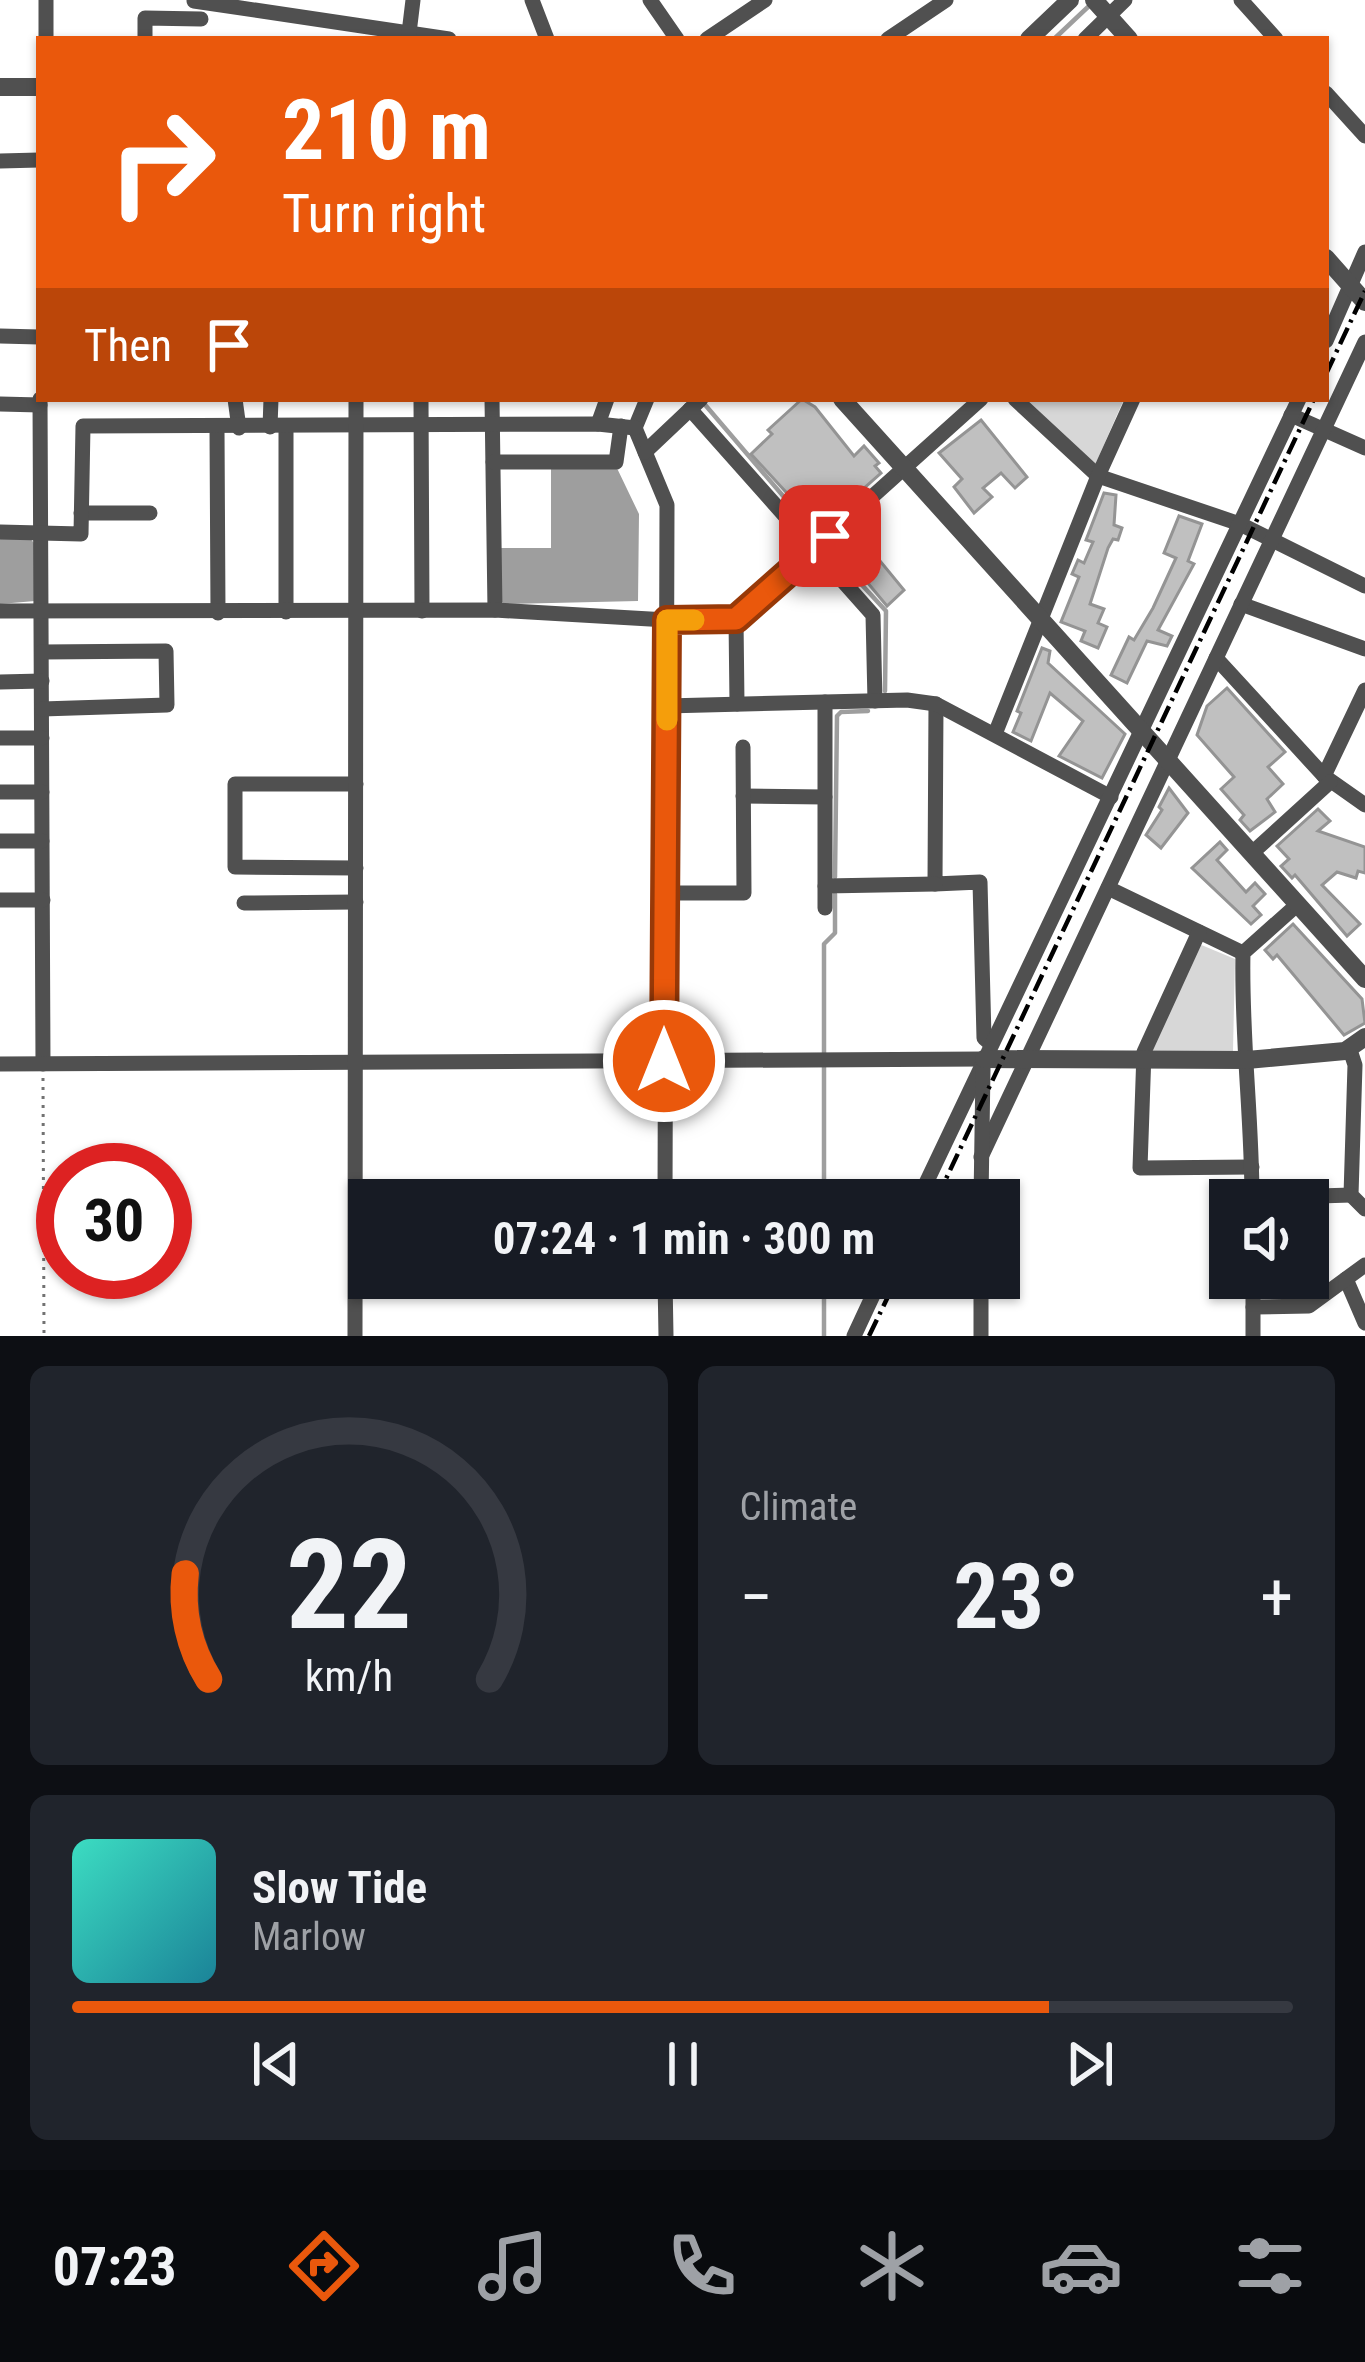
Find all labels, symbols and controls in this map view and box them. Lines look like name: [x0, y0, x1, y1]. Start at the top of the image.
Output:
text: 210 m: [282, 81, 491, 180]
icon: right: [84, 84, 240, 240]
text: Turn right: [282, 182, 486, 245]
icon: arrive: [196, 312, 262, 378]
text: Then: [84, 319, 172, 372]
pin: [779, 485, 881, 587]
icon: arrive: [797, 503, 863, 569]
position arrow: [601, 998, 727, 1124]
speed limit sign: 30: [36, 1143, 192, 1299]
map controls: [1209, 1179, 1329, 1299]
button: sound: [1209, 1179, 1329, 1299]
text: 07:24 · 1 min · 300 m: [493, 1212, 875, 1265]
text: Climate: [740, 1484, 857, 1530]
text: 22: [286, 1512, 412, 1658]
text: 23°: [953, 1545, 1079, 1650]
text: −: [740, 1559, 773, 1636]
text: +: [1260, 1559, 1293, 1636]
text: km/h: [305, 1650, 393, 1700]
text: Slow Tide: [252, 1861, 427, 1914]
text: Marlow: [252, 1914, 366, 1960]
icon: previous: [243, 2031, 309, 2097]
icon: pause: [650, 2031, 716, 2097]
icon: next: [1057, 2031, 1123, 2097]
icon: directions: [282, 2224, 366, 2308]
icon: music: [471, 2224, 555, 2308]
icon: phone: [660, 2224, 744, 2308]
icon: climate: [850, 2224, 934, 2308]
icon: car: [1039, 2224, 1123, 2308]
icon: filters: [1228, 2224, 1312, 2308]
text: 07:23: [53, 2235, 177, 2298]

